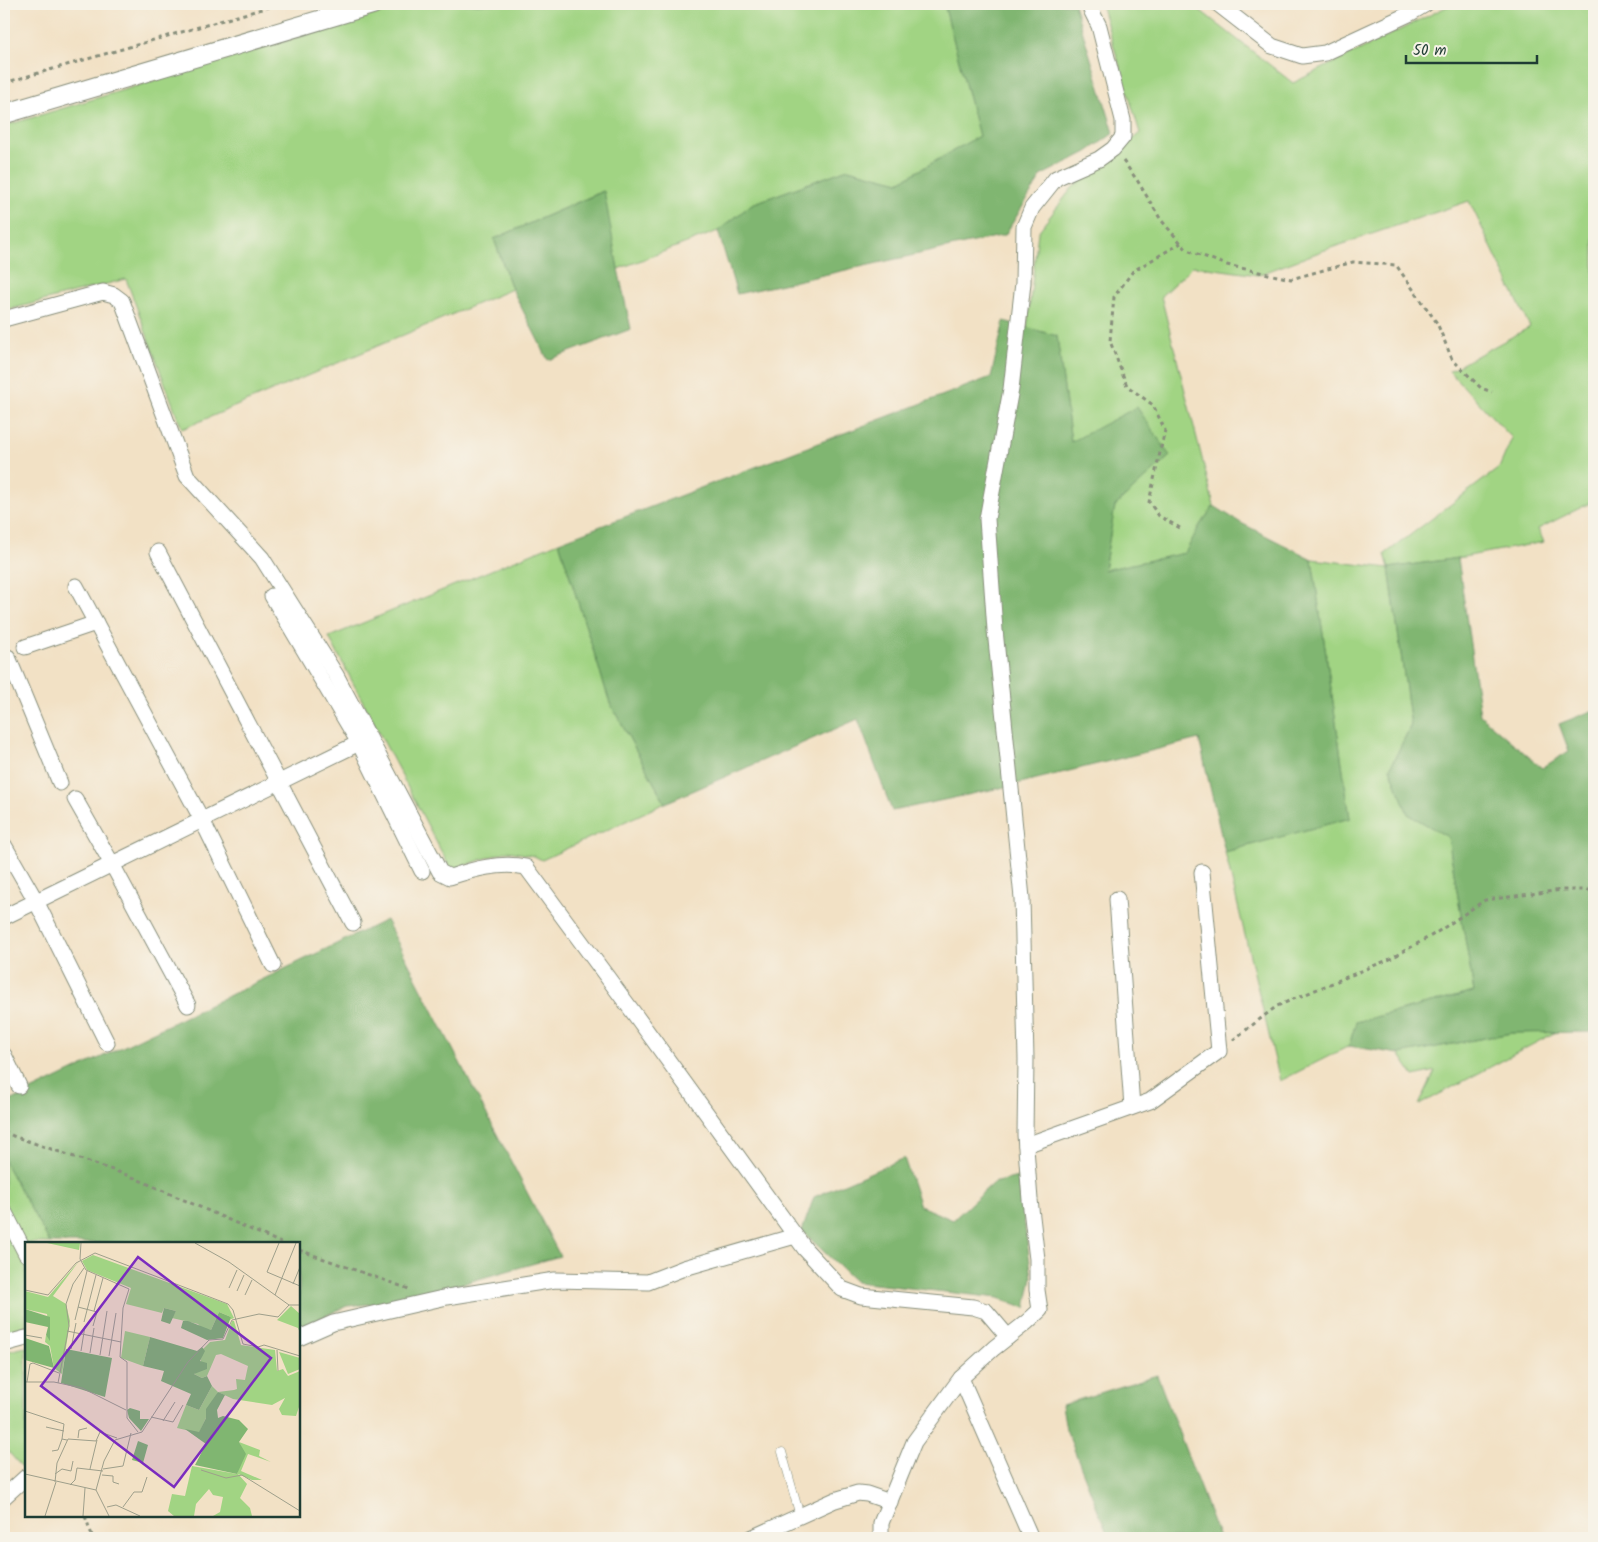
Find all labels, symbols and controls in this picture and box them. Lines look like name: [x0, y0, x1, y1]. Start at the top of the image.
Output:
scale bar: [1406, 32, 1537, 64]
text: 50 m: [1413, 39, 1447, 63]
inset map: [25, 1242, 300, 1517]

